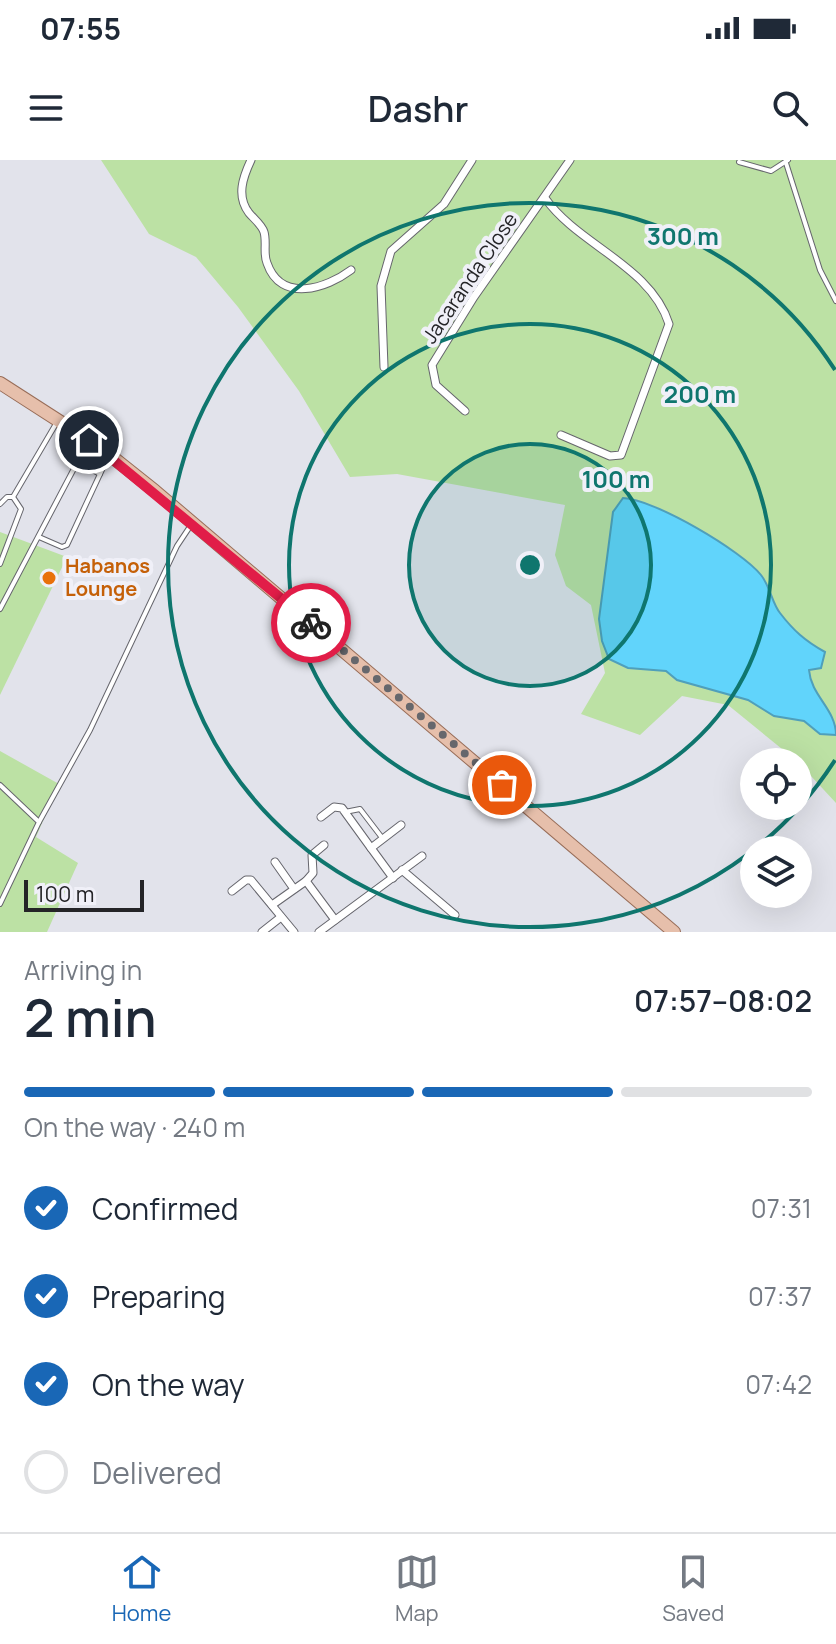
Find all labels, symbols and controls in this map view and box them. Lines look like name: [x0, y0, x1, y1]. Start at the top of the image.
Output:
text: 07:55: [40, 8, 121, 49]
text: Dashr: [368, 84, 468, 133]
icon: menu: [24, 86, 68, 130]
icon: search: [768, 86, 812, 130]
street label: Jacaranda Close: [416, 207, 523, 348]
text: 300 m: [647, 219, 719, 252]
text: 200 m: [664, 377, 736, 410]
pin: [55, 406, 123, 474]
icon: home: [67, 418, 111, 462]
text: 100 m: [582, 462, 650, 495]
centre of rings: [516, 551, 544, 579]
place label: Habanos Lounge: [65, 552, 150, 602]
marker: Habanos Lounge: [40, 569, 58, 587]
courier: [271, 583, 351, 663]
icon: bike: [289, 601, 333, 645]
map controls: [740, 748, 812, 908]
button: locate: [740, 748, 812, 820]
pin: [468, 751, 536, 819]
icon: bag: [480, 763, 524, 807]
button: layers: [740, 836, 812, 908]
scale bar: [24, 876, 144, 912]
text: 100 m: [36, 879, 94, 909]
text: Arriving in: [24, 952, 142, 988]
text: 07:57–08:02: [634, 980, 812, 1021]
text: 2 min: [24, 982, 157, 1053]
text: On the way · 240 m: [24, 1109, 245, 1145]
icon: check: [24, 1186, 68, 1230]
text: Confirmed: [92, 1188, 239, 1229]
text: 07:31: [751, 1190, 812, 1226]
icon: check: [24, 1274, 68, 1318]
text: Preparing: [92, 1276, 226, 1317]
text: 07:37: [748, 1278, 812, 1314]
icon: check: [24, 1362, 68, 1406]
text: On the way: [92, 1364, 245, 1405]
text: 07:42: [745, 1366, 812, 1402]
text: Delivered: [92, 1452, 222, 1493]
tab: Home: [112, 1550, 171, 1628]
tab: Map: [395, 1550, 439, 1628]
tab: Saved: [662, 1550, 724, 1628]

